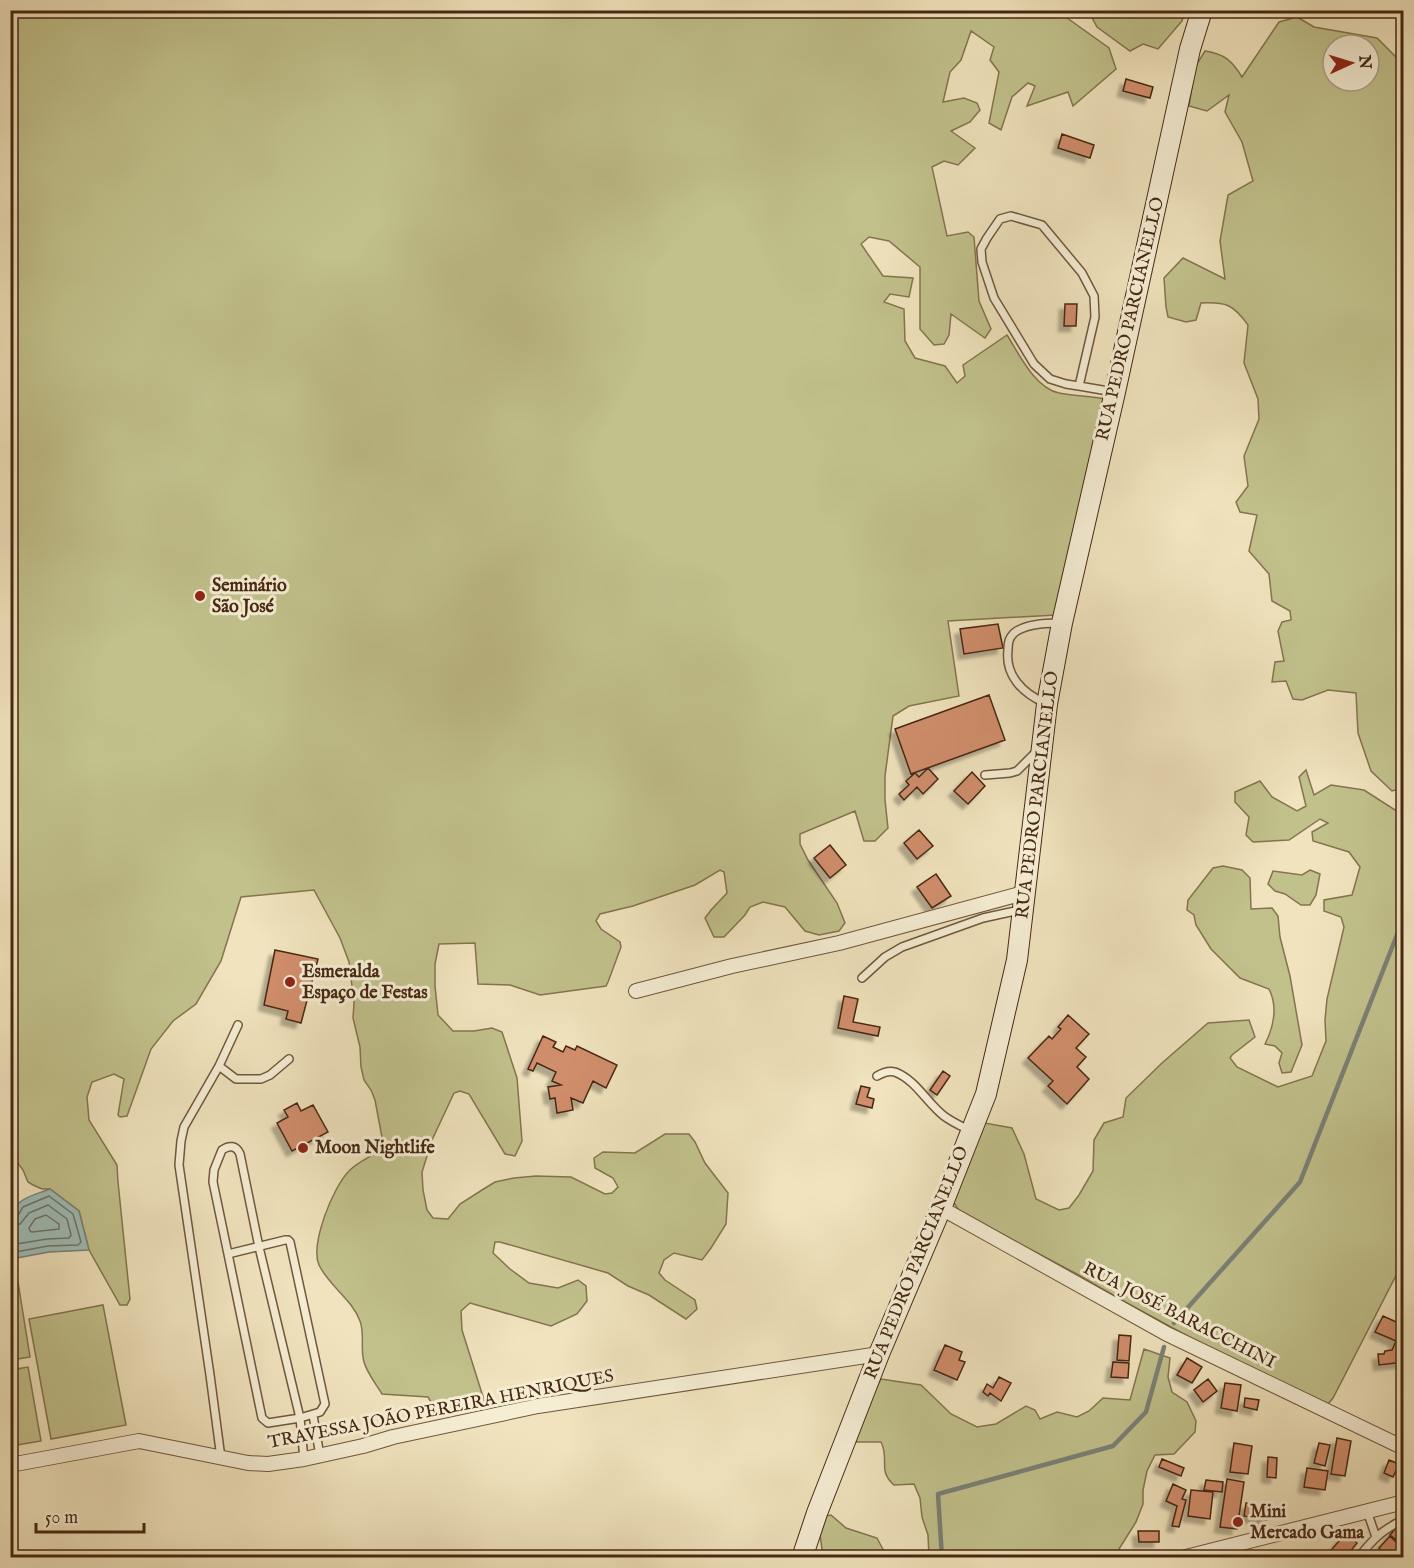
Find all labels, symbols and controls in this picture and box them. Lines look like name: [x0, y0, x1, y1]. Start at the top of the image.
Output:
north arrow: [1321, 33, 1381, 93]
text: N: [1353, 53, 1374, 70]
street label: RUA PEDRO PARCIANELLO: [1092, 195, 1170, 443]
place label: Seminário São José: [212, 575, 287, 619]
marker: Seminário São José: [193, 589, 207, 603]
street label: RUA PEDRO PARCIANELLO: [1011, 670, 1065, 920]
place label: Esmeralda Espaço de Festas: [302, 961, 428, 1005]
marker: Esmeralda Espaço de Festas: [283, 975, 297, 989]
place label: Moon Nightlife: [315, 1137, 436, 1160]
marker: Moon Nightlife: [296, 1141, 310, 1155]
street label: RUA PEDRO PARCIANELLO: [860, 1143, 974, 1383]
street label: RUA JOSÉ BARACCHINI: [1079, 1256, 1280, 1375]
street label: TRAVESSA JOÃO PEREIRA HENRIQUES: [266, 1363, 616, 1455]
scale bar: [36, 1496, 144, 1534]
place label: Mini Mercado Gama: [1250, 1501, 1365, 1545]
text: 50 m: [45, 1507, 78, 1530]
marker: Mini Mercado Gama: [1231, 1515, 1245, 1529]

